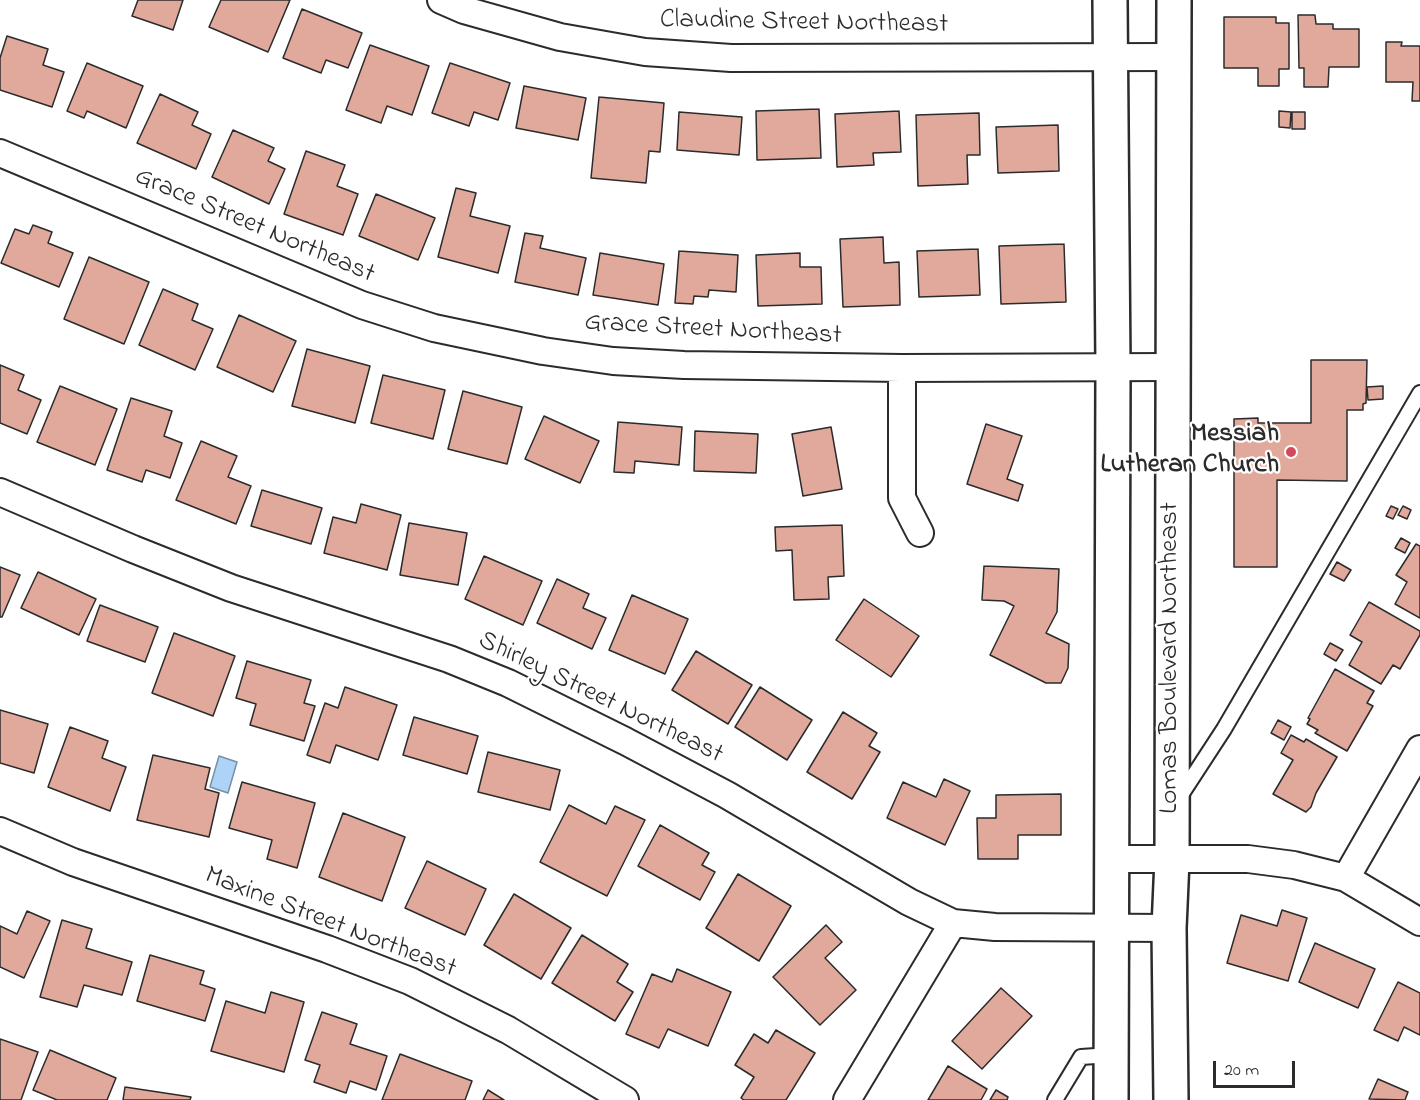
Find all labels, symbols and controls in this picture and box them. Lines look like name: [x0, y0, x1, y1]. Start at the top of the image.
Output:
street label: Claudine Street Northeast: [660, 5, 948, 43]
street label: Grace Street Northeast: [129, 162, 379, 292]
street label: Grace Street Northeast: [584, 308, 842, 354]
place label: Messiah Lutheran Church: [1100, 420, 1279, 483]
marker: Messiah Lutheran Church: [1284, 445, 1298, 459]
street label: Lomas Boulevard Northeast: [1156, 502, 1188, 814]
street label: Shirley Street Northeast: [472, 626, 728, 772]
street label: Maxine Street Northeast: [200, 861, 460, 987]
scale bar: [1216, 1049, 1298, 1087]
text: 20 m: [1224, 1058, 1259, 1084]

